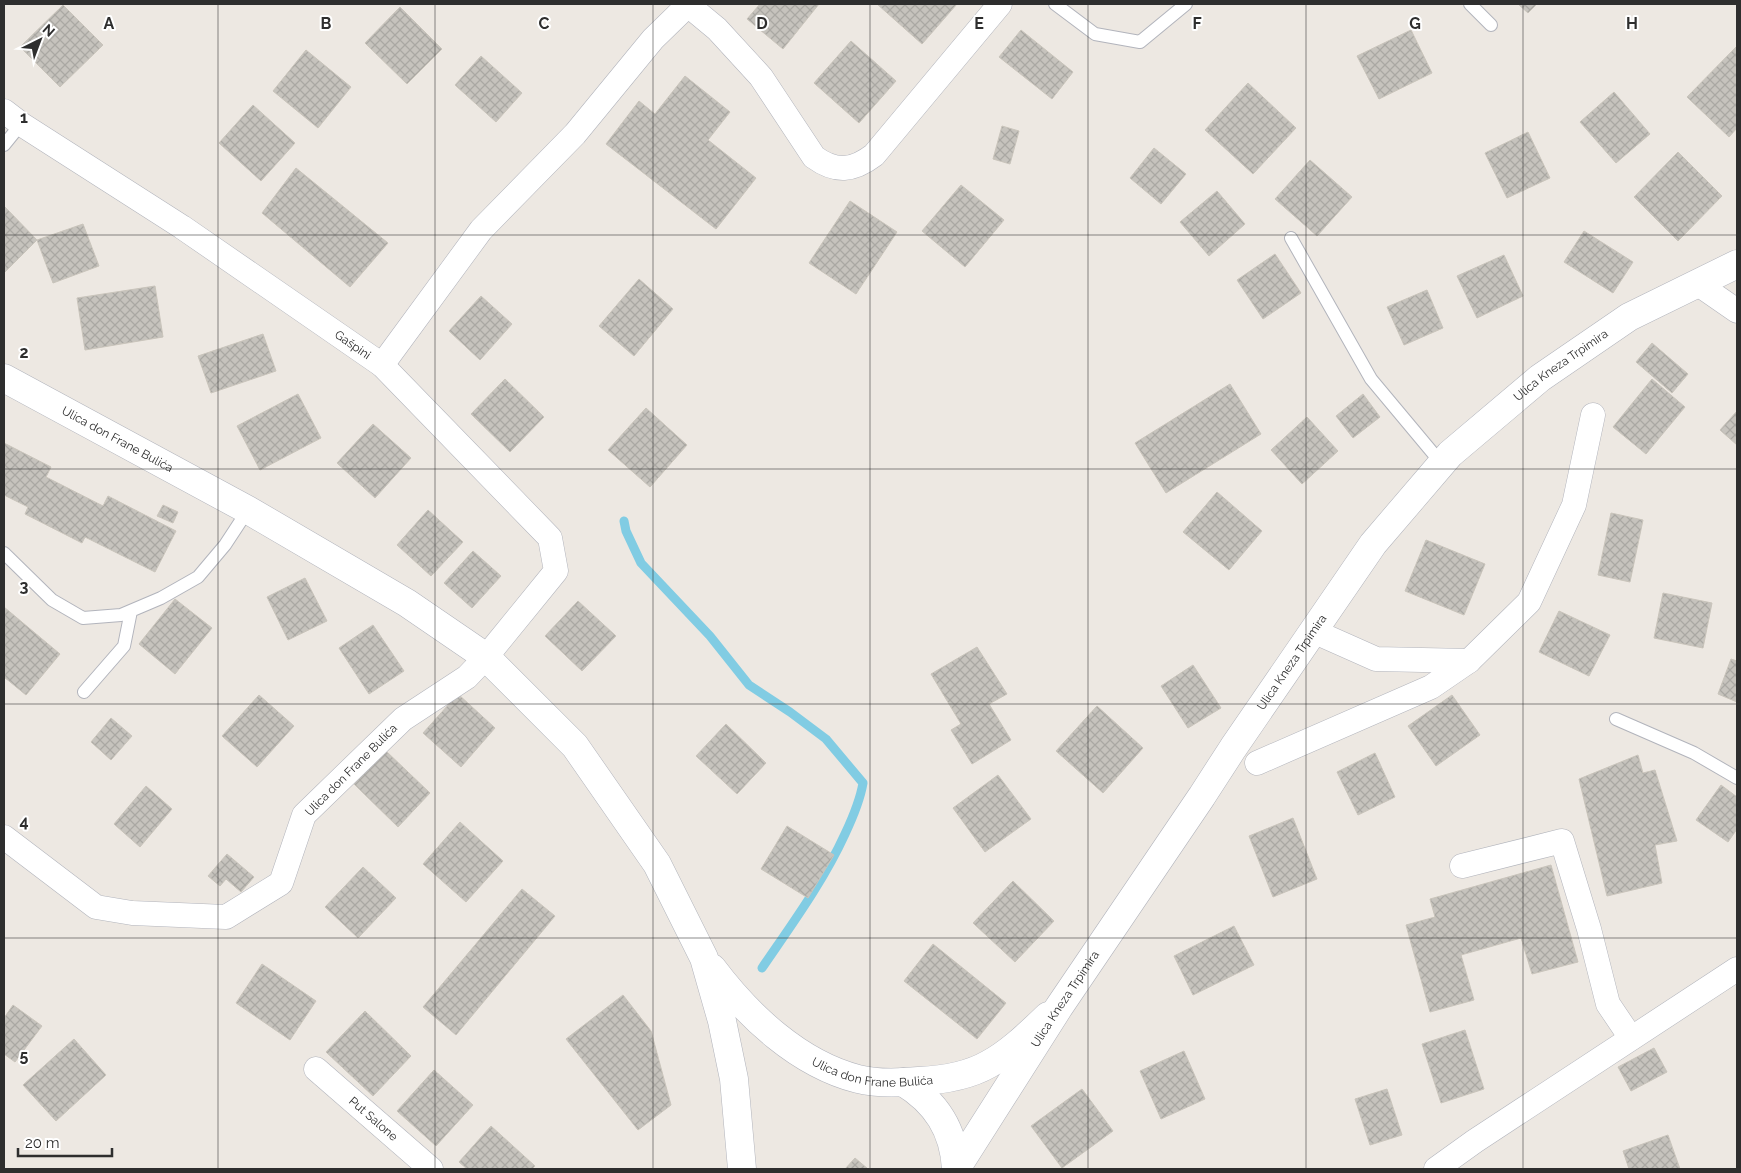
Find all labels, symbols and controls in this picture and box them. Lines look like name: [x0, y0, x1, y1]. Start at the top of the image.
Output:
text: A: [104, 14, 115, 33]
text: B: [321, 14, 332, 33]
text: C: [539, 14, 550, 33]
text: D: [756, 14, 768, 33]
text: E: [974, 14, 984, 33]
text: F: [1192, 14, 1202, 33]
text: G: [1409, 14, 1421, 33]
text: H: [1626, 14, 1638, 33]
north arrow: [15, 15, 65, 65]
text: N: [39, 21, 58, 40]
text: 1: [20, 108, 28, 127]
street label: Ulica Kneza Trpimira: [1511, 327, 1611, 404]
street label: Gašpini: [332, 328, 373, 362]
text: 2: [19, 343, 29, 362]
street label: Ulica don Frane Bulića: [59, 404, 175, 475]
text: 3: [20, 577, 29, 596]
street label: Ulica Kneza Trpimira: [1254, 612, 1330, 713]
street label: Ulica don Frane Bulića: [302, 721, 400, 819]
text: 4: [19, 812, 29, 831]
street label: Ulica Kneza Trpimira: [1028, 948, 1102, 1050]
text: 5: [20, 1046, 29, 1065]
street label: Ulica don Frane Bulića: [809, 1055, 934, 1090]
street label: Put Salone: [346, 1094, 401, 1144]
scale bar: [18, 1126, 111, 1158]
text: 20 m: [25, 1134, 60, 1152]

